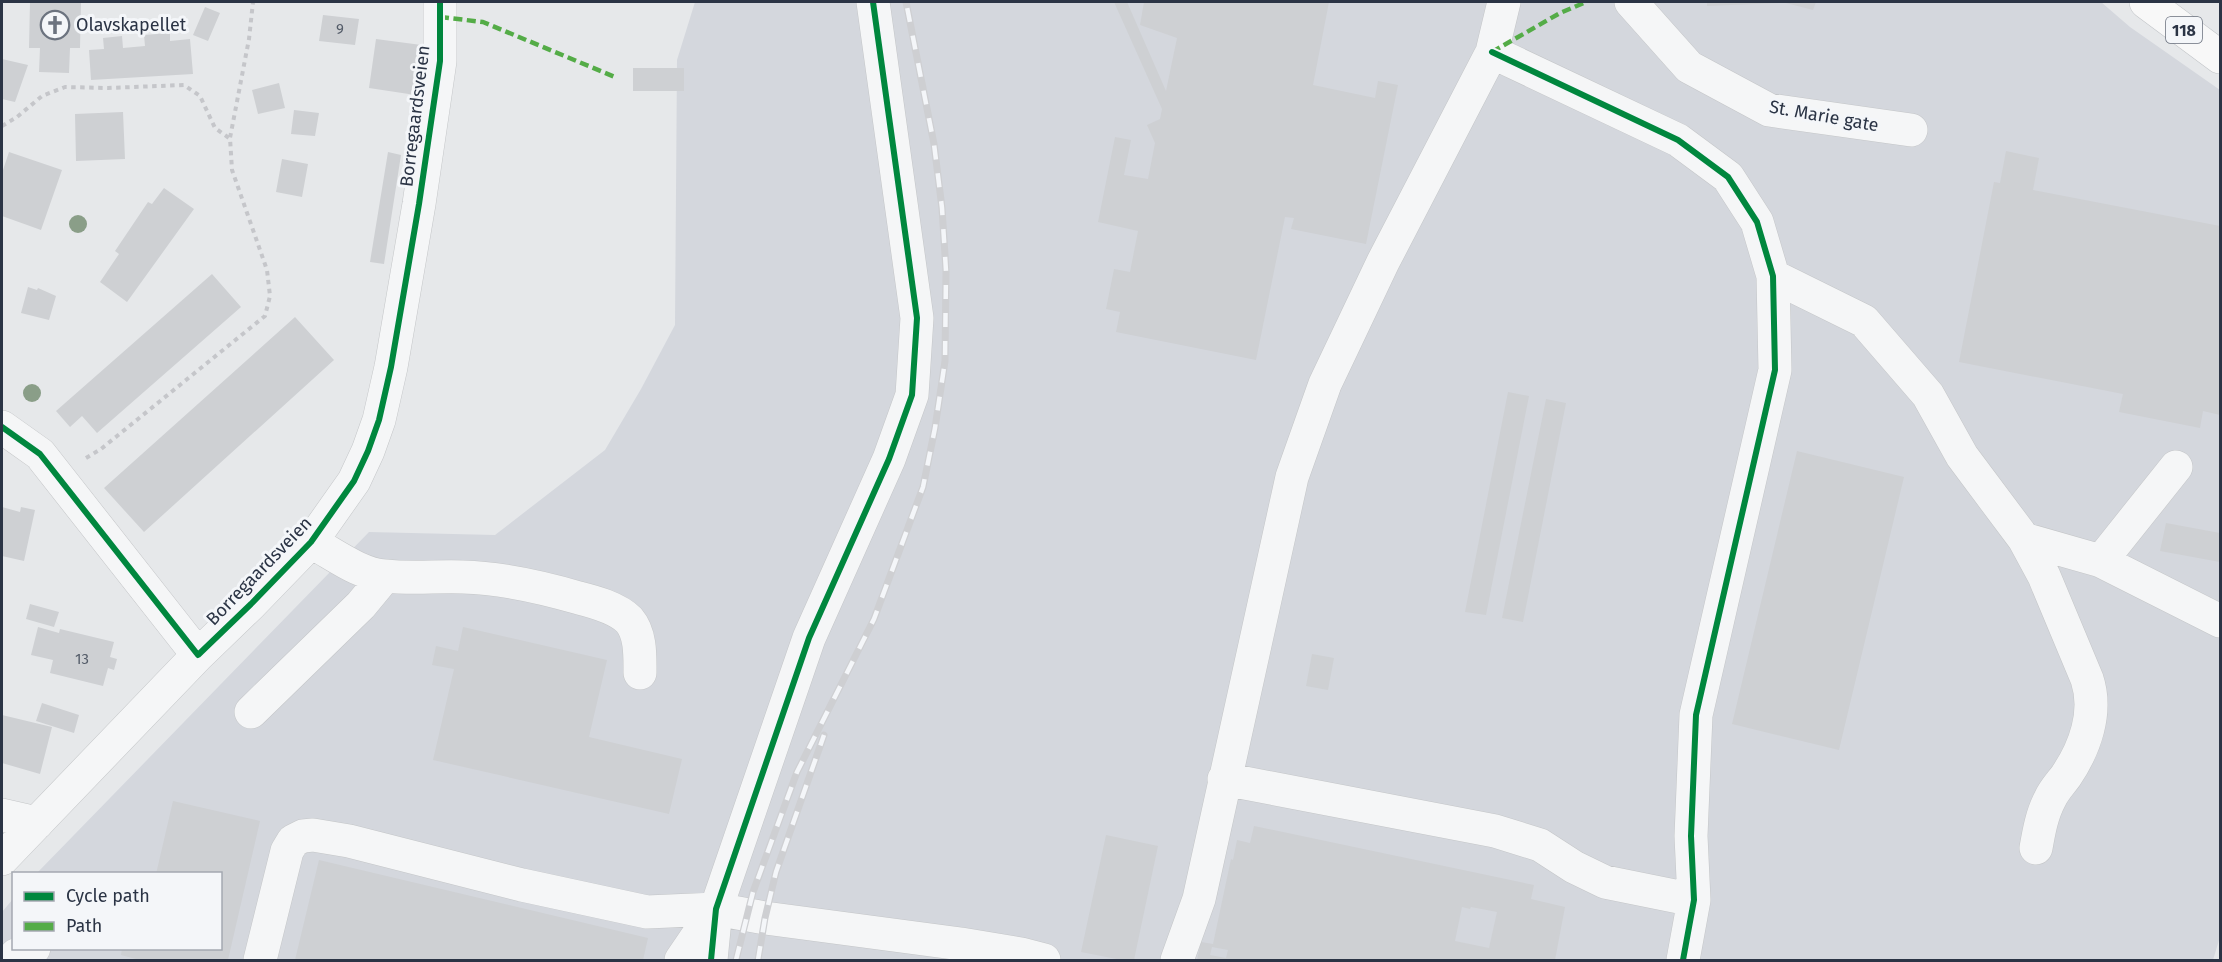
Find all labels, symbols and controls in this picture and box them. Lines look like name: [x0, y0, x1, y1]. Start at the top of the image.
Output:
church icon: Olavskapellet: [39, 9, 71, 41]
place label: Olavskapellet: [76, 14, 187, 36]
road number: 118: [2166, 17, 2202, 43]
house number: 9: [336, 20, 344, 38]
street label: Borregaardsveien: [395, 44, 435, 188]
street label: St. Marie gate: [1768, 96, 1880, 136]
street label: Borregaardsveien: [202, 512, 316, 630]
house number: 13: [75, 650, 89, 668]
legend: [12, 872, 222, 950]
text: Cycle path: [66, 885, 150, 907]
text: Path: [66, 915, 102, 937]

